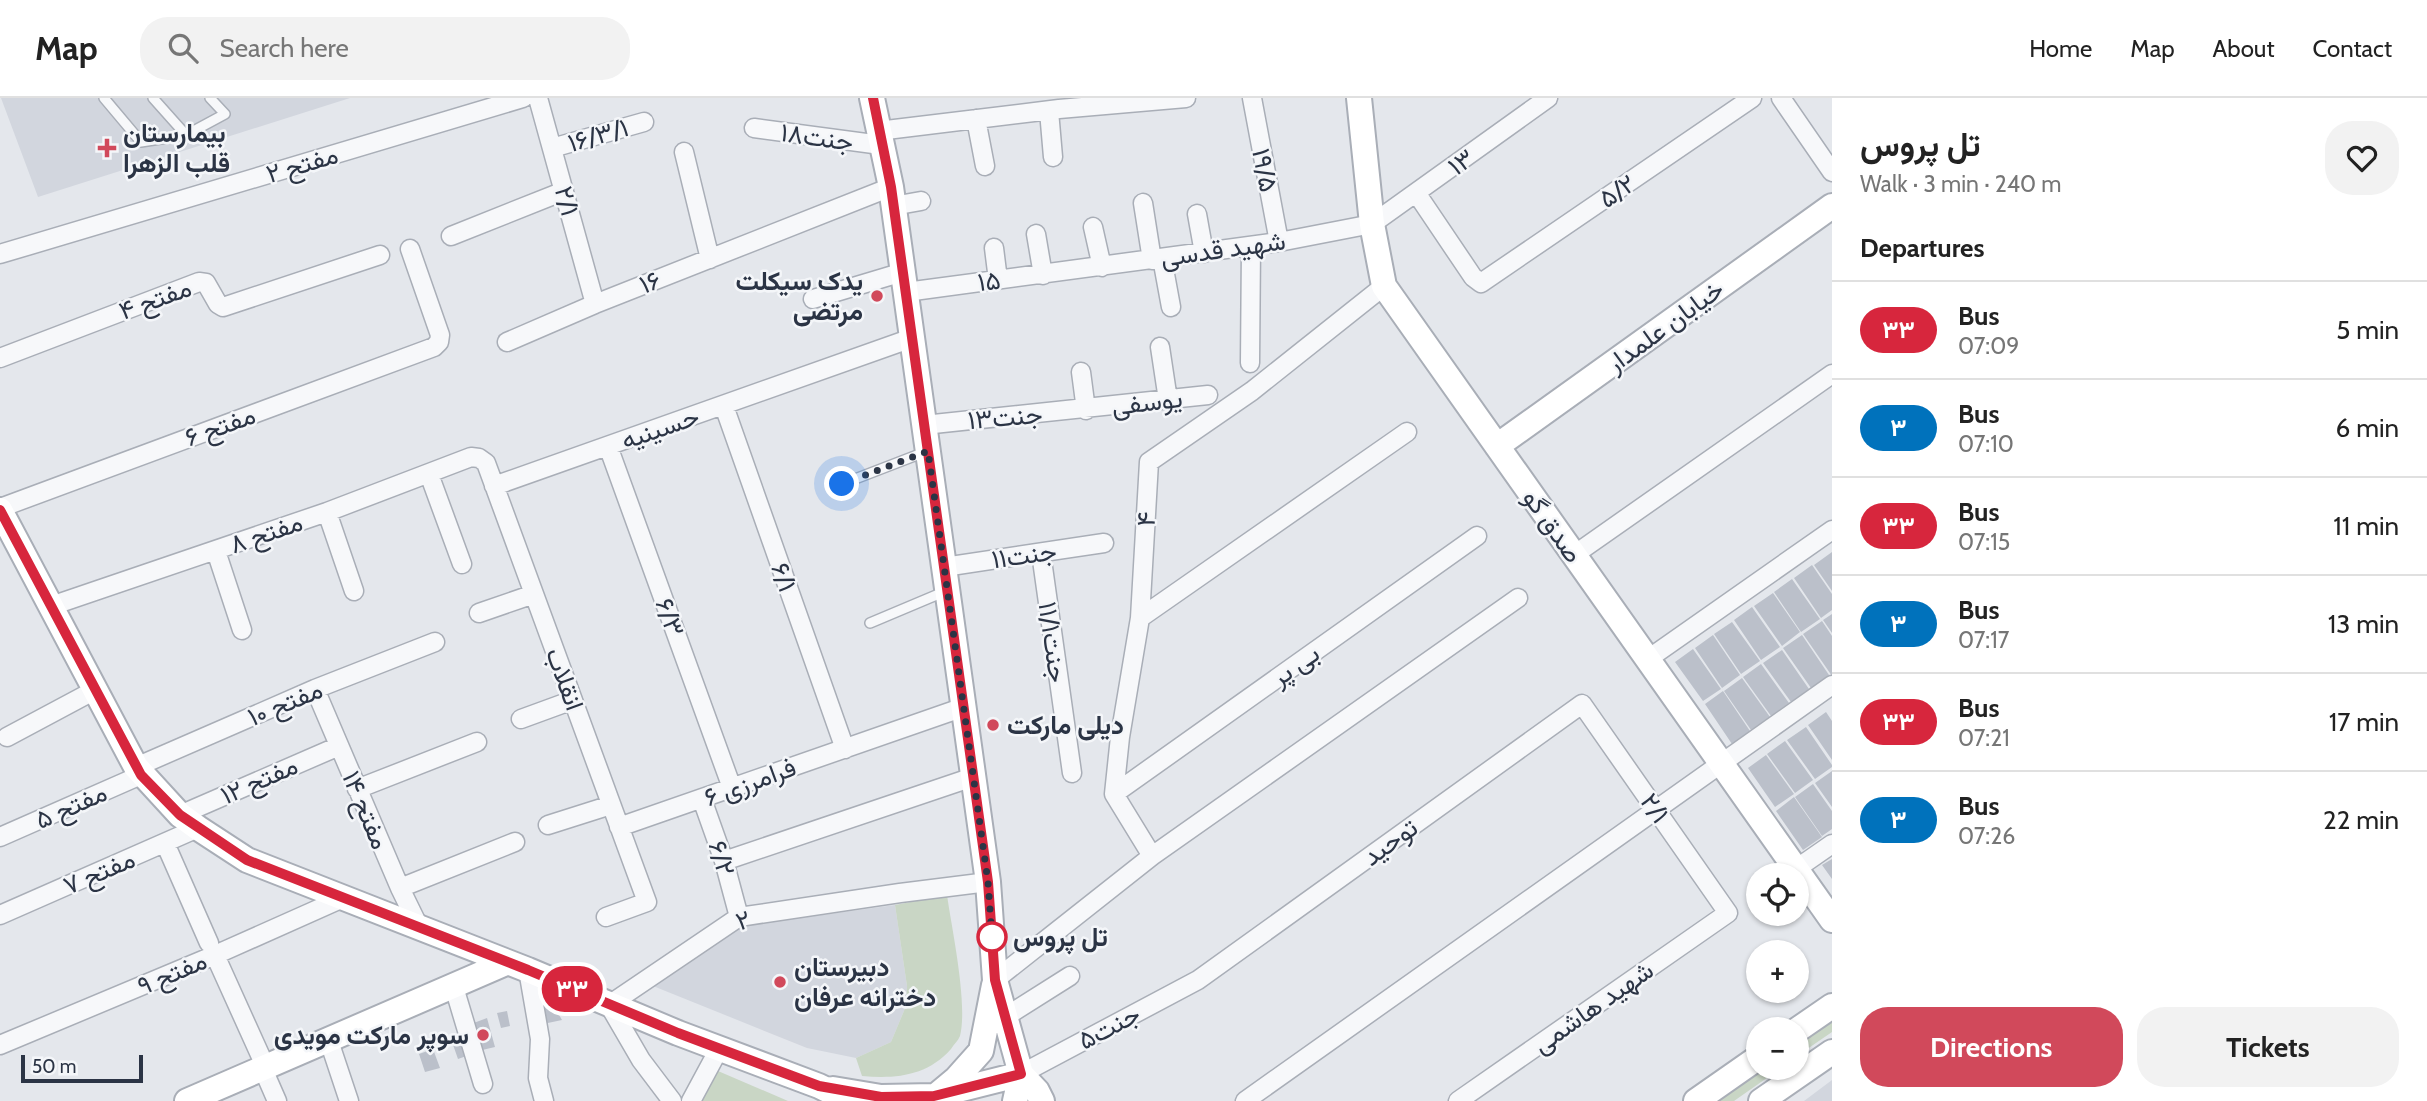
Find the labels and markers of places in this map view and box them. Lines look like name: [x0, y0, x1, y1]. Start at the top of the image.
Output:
place label: بیمارستان قلب الزهرا: [123, 117, 230, 179]
marker: بیمارستان قلب الزهرا: [97, 138, 117, 158]
place label: یدک سیکلت مرتضی: [736, 265, 863, 327]
marker: یدک سیکلت مرتضی: [869, 288, 885, 304]
place label: دیلی مارکت: [1007, 709, 1124, 741]
marker: دیلی مارکت: [985, 717, 1001, 733]
place label: تل پروس: [1013, 921, 1108, 955]
marker: تل پروس: [977, 922, 1007, 952]
place label: دبیرستان دخترانه عرفان: [794, 951, 936, 1013]
marker: دبیرستان دخترانه عرفان: [772, 974, 788, 990]
place label: سوپر مارکت مویدی: [274, 1019, 469, 1053]
marker: سوپر مارکت مویدی: [475, 1027, 491, 1043]

